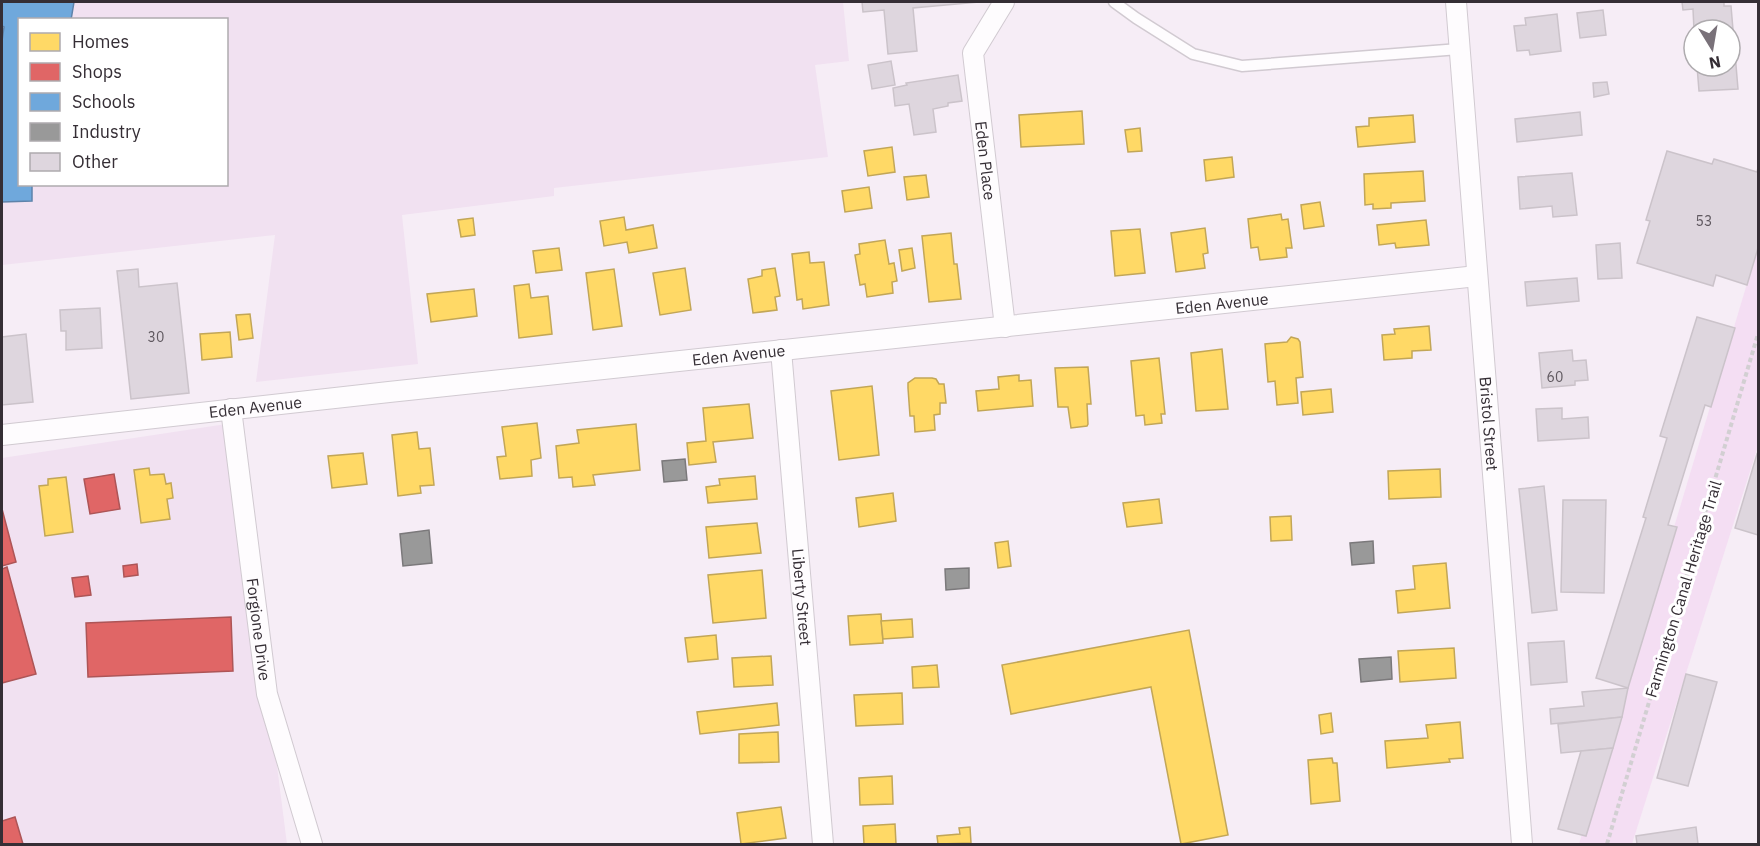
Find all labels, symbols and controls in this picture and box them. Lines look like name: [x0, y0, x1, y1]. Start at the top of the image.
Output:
legend: [18, 18, 228, 186]
north arrow: [1682, 18, 1742, 78]
text: Homes: [72, 30, 129, 53]
text: N: [1707, 52, 1722, 74]
text: Shops: [72, 60, 122, 83]
text: Schools: [72, 90, 136, 113]
text: Industry: [72, 120, 141, 143]
street label: Eden Place: [971, 120, 1000, 201]
text: Other: [72, 150, 118, 173]
house number: 53: [1696, 212, 1712, 230]
street label: Eden Avenue: [1174, 288, 1270, 318]
house number: 30: [148, 328, 164, 346]
street label: Eden Avenue: [691, 340, 786, 370]
house number: 60: [1547, 368, 1563, 386]
street label: Bristol Street: [1475, 376, 1503, 472]
street label: Eden Avenue: [208, 392, 303, 422]
street label: Farmington Canal Heritage Trail: [1640, 478, 1726, 700]
street label: Liberty Street: [788, 548, 816, 646]
street label: Forgione Drive: [242, 577, 275, 682]

